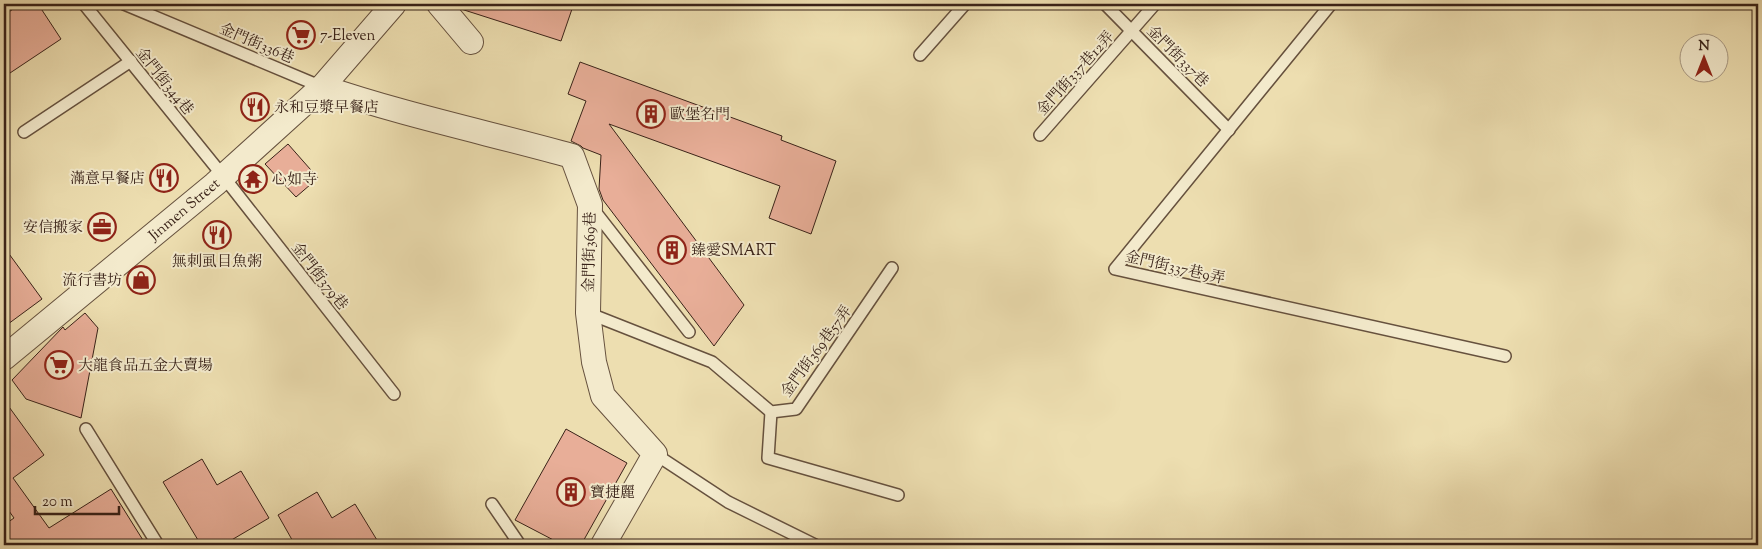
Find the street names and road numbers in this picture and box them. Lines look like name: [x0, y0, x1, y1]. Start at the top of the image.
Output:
street label: 金門街336巷: [216, 19, 297, 70]
street label: 金門街337巷: [1141, 21, 1213, 93]
street label: 金門街337巷12弄: [1033, 27, 1120, 121]
street label: 金門街344巷: [130, 44, 198, 120]
street label: Jinmen Street: [144, 174, 225, 247]
street label: 金門街369巷: [579, 212, 602, 293]
street label: 金門街379巷: [286, 239, 352, 315]
street label: 金門街337巷9弄: [1123, 247, 1227, 290]
street label: 金門街369巷57弄: [777, 302, 858, 402]

